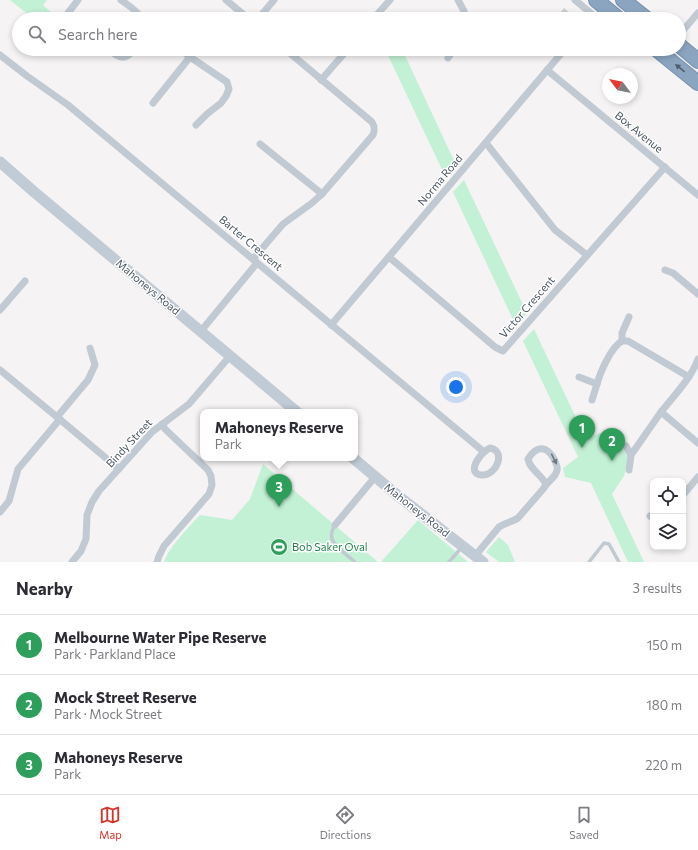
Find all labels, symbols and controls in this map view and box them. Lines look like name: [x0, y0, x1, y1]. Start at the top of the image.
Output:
search box: [12, 12, 686, 56]
icon: search: [26, 23, 48, 45]
text: Search here: [58, 25, 137, 43]
one-way arrow: [675, 64, 686, 73]
north arrow: [602, 68, 638, 104]
street label: Box Avenue: [613, 108, 666, 155]
street label: Norma Road: [415, 152, 465, 208]
street label: Barter Crescent: [217, 212, 286, 273]
street label: Mahoneys Road: [114, 256, 183, 317]
street label: Victor Crescent: [496, 273, 557, 340]
your location: [446, 377, 466, 397]
popup: [200, 409, 358, 461]
street label: Bindy Street: [103, 415, 155, 470]
pin: 1: [569, 415, 595, 448]
text: Mahoneys Reserve: [215, 418, 343, 436]
pin: 2: [599, 428, 625, 461]
text: Park: [215, 436, 242, 452]
one-way arrow: [551, 454, 557, 465]
pin: 3: [266, 474, 292, 507]
map controls: [650, 478, 686, 550]
button: locate: [650, 478, 686, 514]
street label: Mahoneys Road: [382, 480, 453, 539]
button: layers: [650, 514, 686, 550]
sports icon: Bob Saker Oval: [269, 537, 289, 557]
place label: Bob Saker Oval: [292, 540, 368, 553]
text: Nearby: [16, 578, 73, 599]
text: 3 results: [633, 580, 682, 596]
text: Melbourne Water Pipe Reserve: [54, 628, 266, 646]
text: 1: [26, 637, 32, 653]
text: 150 m: [647, 637, 682, 653]
text: Park · Parkland Place: [54, 646, 176, 662]
text: Mock Street Reserve: [54, 688, 197, 706]
text: 2: [25, 697, 33, 713]
text: 180 m: [646, 697, 682, 713]
text: Park · Mock Street: [54, 706, 162, 722]
text: Mahoneys Reserve: [54, 748, 183, 766]
text: 3: [25, 757, 33, 773]
text: 220 m: [645, 757, 682, 773]
text: Park: [54, 766, 81, 782]
tab: Map: [99, 804, 122, 841]
tab: Directions: [320, 804, 371, 841]
tab: Saved: [569, 804, 599, 841]

